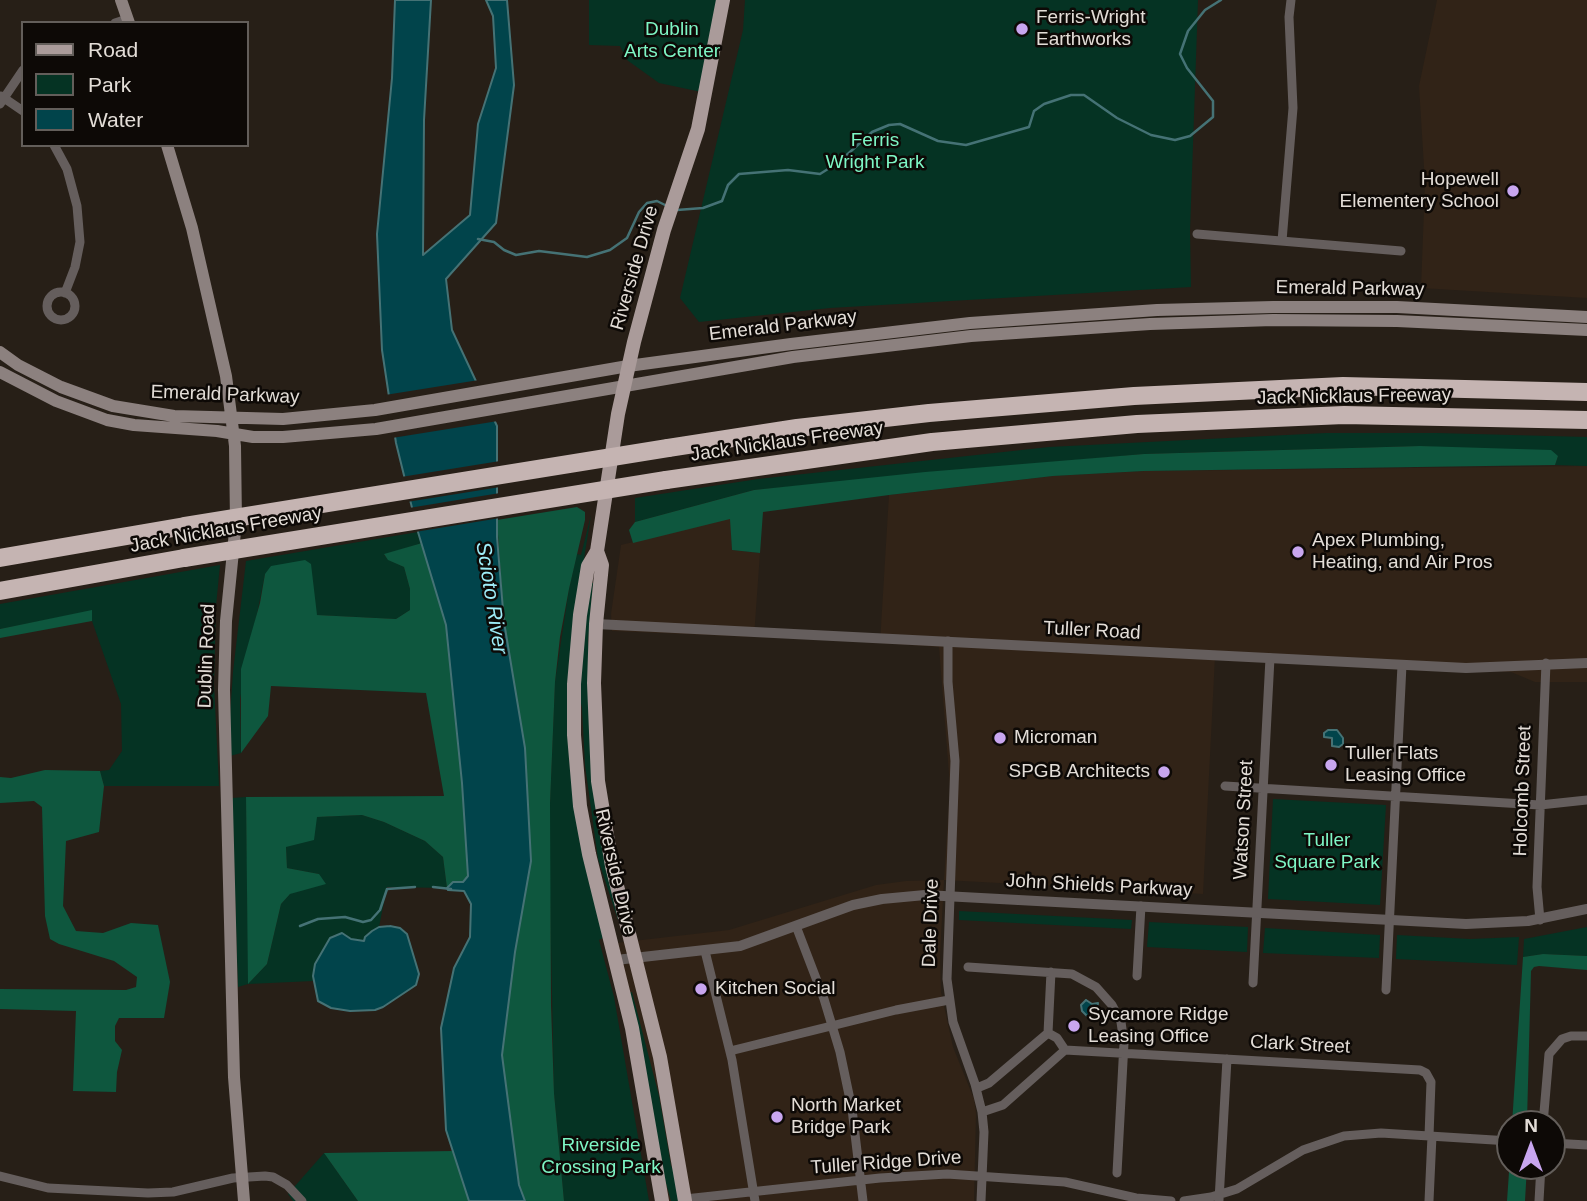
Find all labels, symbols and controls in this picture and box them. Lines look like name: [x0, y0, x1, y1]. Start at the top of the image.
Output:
place label: Ferris-Wright Earthworks: [1036, 7, 1145, 51]
park label: Dublin Arts Center: [624, 19, 720, 63]
legend: [21, 21, 248, 147]
marker: Ferris-Wright Earthworks: [1014, 21, 1030, 37]
text: Road: [88, 38, 138, 61]
text: Park: [88, 73, 131, 96]
text: Water: [88, 108, 143, 131]
park label: Ferris Wright Park: [826, 130, 924, 174]
place label: Hopewell Elementery School: [1340, 169, 1499, 213]
marker: Hopewell Elementery School: [1505, 183, 1521, 199]
street label: Riverside Drive: [606, 203, 664, 333]
street label: Emerald Parkway: [1275, 276, 1425, 302]
street label: Emerald Parkway: [708, 306, 858, 346]
street label: Emerald Parkway: [150, 381, 300, 409]
street label: Jack Nicklaus Freeway: [1257, 384, 1451, 410]
street label: Jack Nicklaus Freeway: [689, 417, 885, 467]
street label: Jack Nicklaus Freeway: [128, 502, 324, 558]
place label: Apex Plumbing, Heating, and Air Pros: [1312, 530, 1493, 574]
water label: Scioto River: [470, 540, 512, 656]
marker: Apex Plumbing, Heating, and Air Pros: [1290, 544, 1306, 560]
street label: Dublin Road: [194, 603, 220, 709]
street label: Tuller Road: [1043, 617, 1141, 645]
street label: Holcomb Street: [1509, 725, 1537, 857]
place label: Microman: [1014, 727, 1097, 749]
marker: Microman: [992, 730, 1008, 746]
place label: Tuller Flats Leasing Office: [1345, 743, 1466, 787]
marker: Tuller Flats Leasing Office: [1323, 757, 1339, 773]
street label: Watson Street: [1229, 760, 1259, 880]
place label: SPGB Architects: [1009, 761, 1150, 783]
marker: SPGB Architects: [1156, 764, 1172, 780]
street label: Riverside Drive: [589, 807, 641, 937]
park label: Tuller Square Park: [1274, 830, 1380, 874]
street label: John Shields Parkway: [1005, 870, 1193, 902]
street label: Dale Drive: [918, 878, 944, 968]
place label: Kitchen Social: [715, 978, 835, 1000]
marker: Kitchen Social: [693, 981, 709, 997]
place label: Sycamore Ridge Leasing Office: [1088, 1004, 1228, 1048]
marker: Sycamore Ridge Leasing Office: [1066, 1018, 1082, 1034]
street label: Clark Street: [1249, 1031, 1351, 1059]
place label: North Market Bridge Park: [791, 1095, 901, 1139]
marker: North Market Bridge Park: [769, 1109, 785, 1125]
north arrow: [1496, 1110, 1566, 1180]
text: N: [1524, 1115, 1538, 1136]
park label: Riverside Crossing Park: [541, 1135, 661, 1179]
street label: Tuller Ridge Drive: [810, 1146, 962, 1180]

